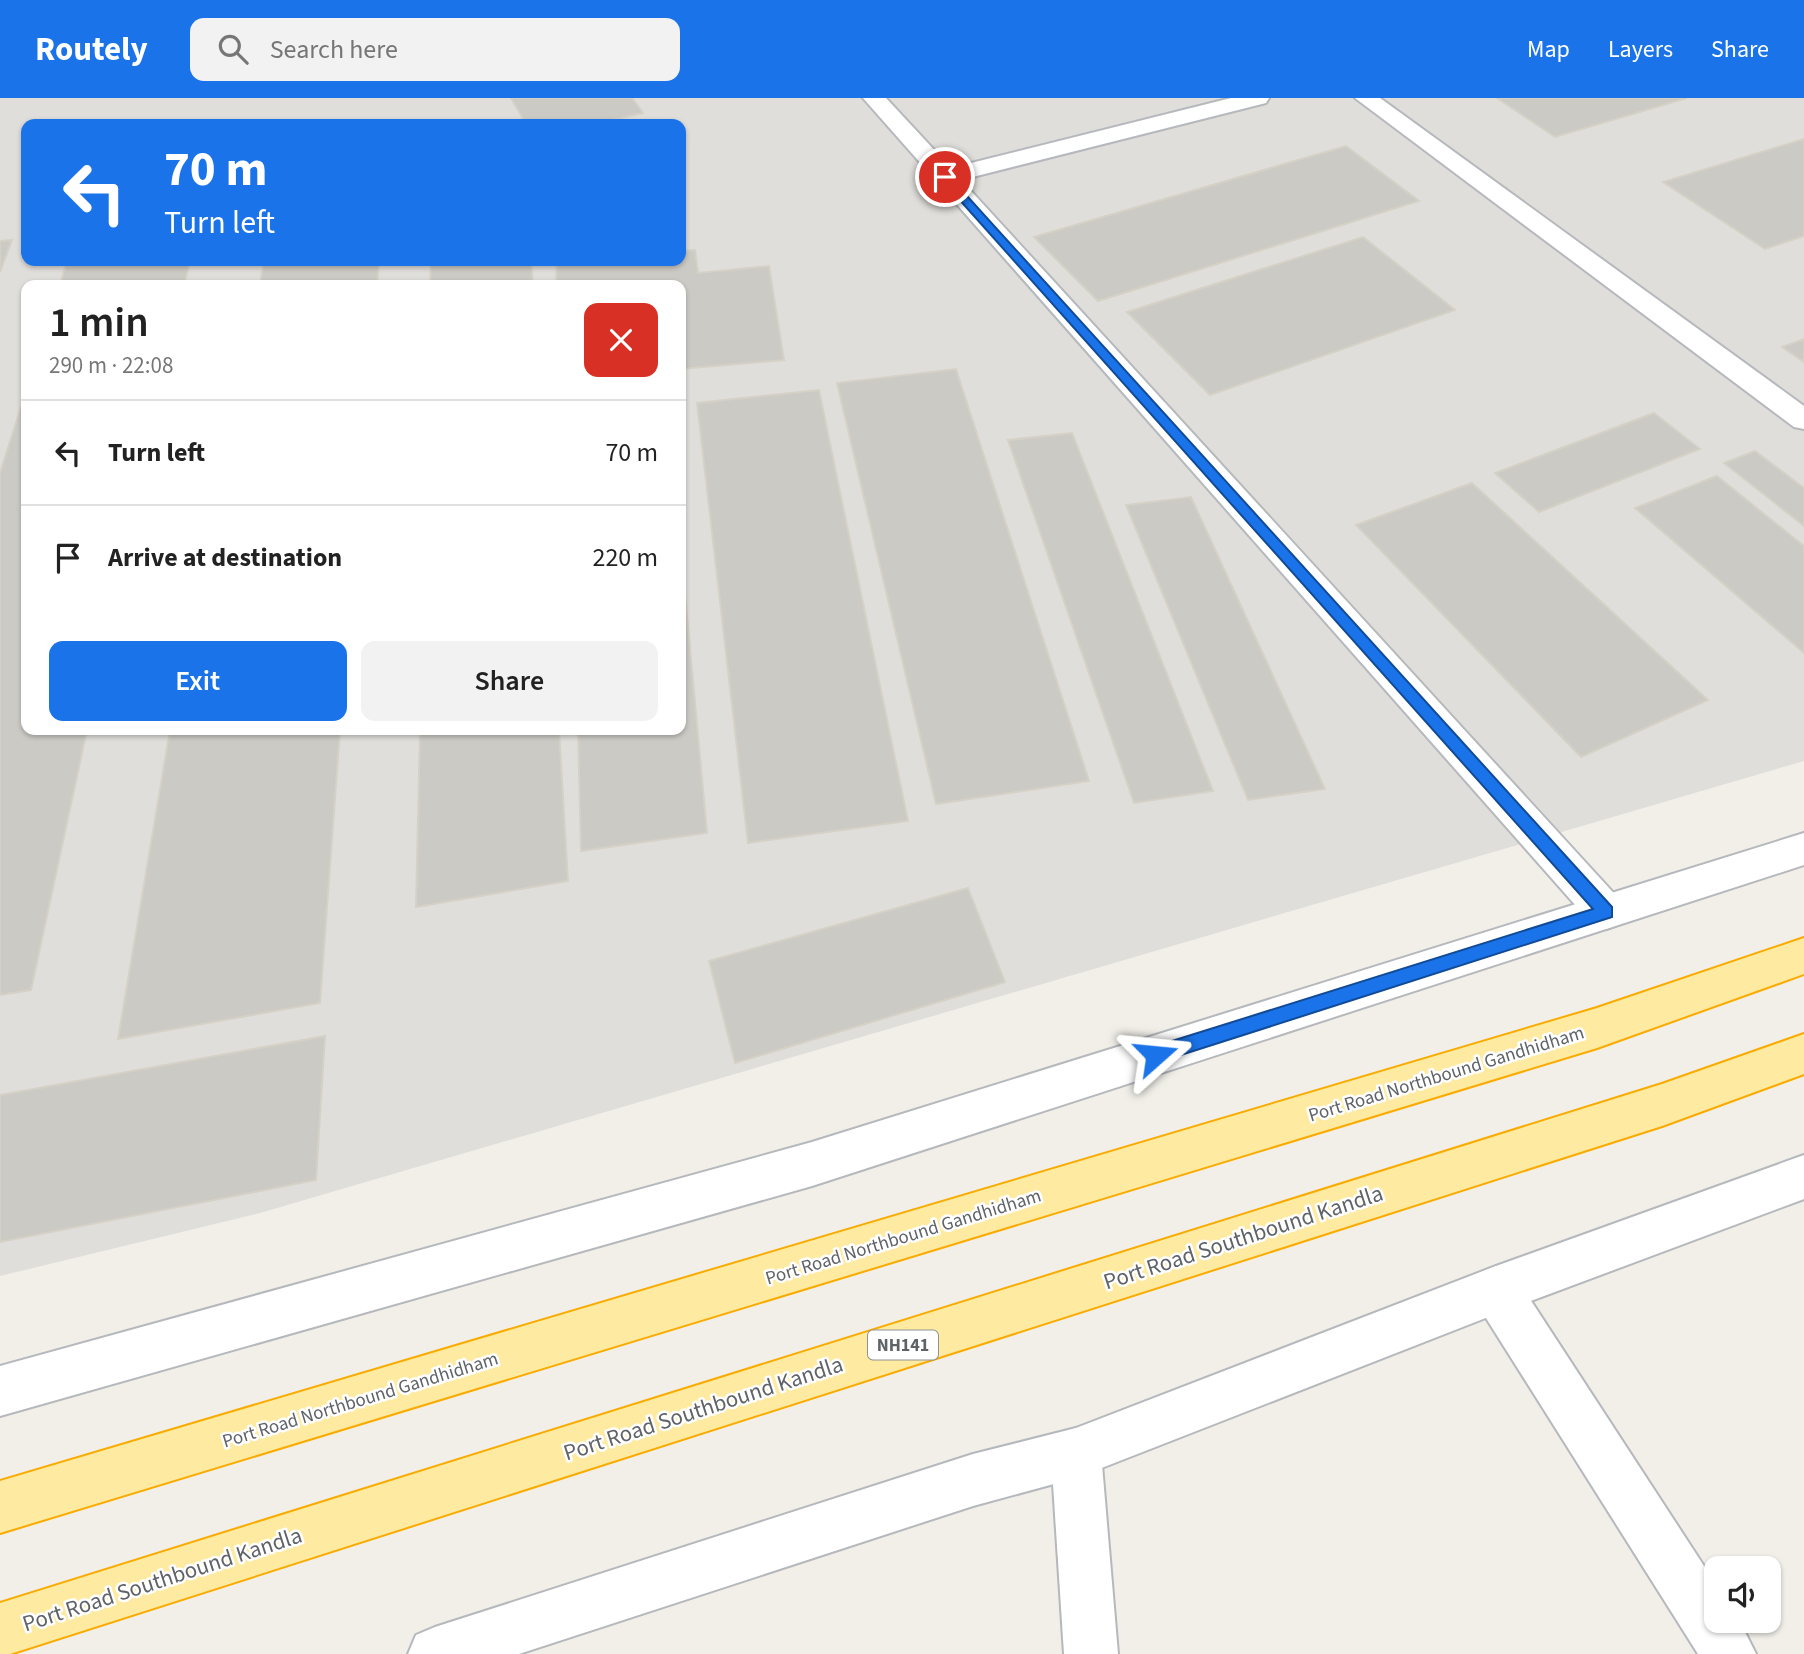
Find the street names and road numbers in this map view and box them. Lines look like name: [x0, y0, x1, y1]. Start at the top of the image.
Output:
street label: Port Road Northbound Gandhidham: [1305, 1020, 1588, 1129]
street label: Port Road Southbound Kandla: [1099, 1177, 1387, 1298]
street label: Port Road Northbound Gandhidham: [762, 1183, 1045, 1292]
road number: NH141: [868, 1330, 938, 1360]
street label: Port Road Northbound Gandhidham: [219, 1346, 502, 1455]
street label: Port Road Southbound Kandla: [559, 1348, 847, 1469]
street label: Port Road Southbound Kandla: [18, 1519, 306, 1640]

